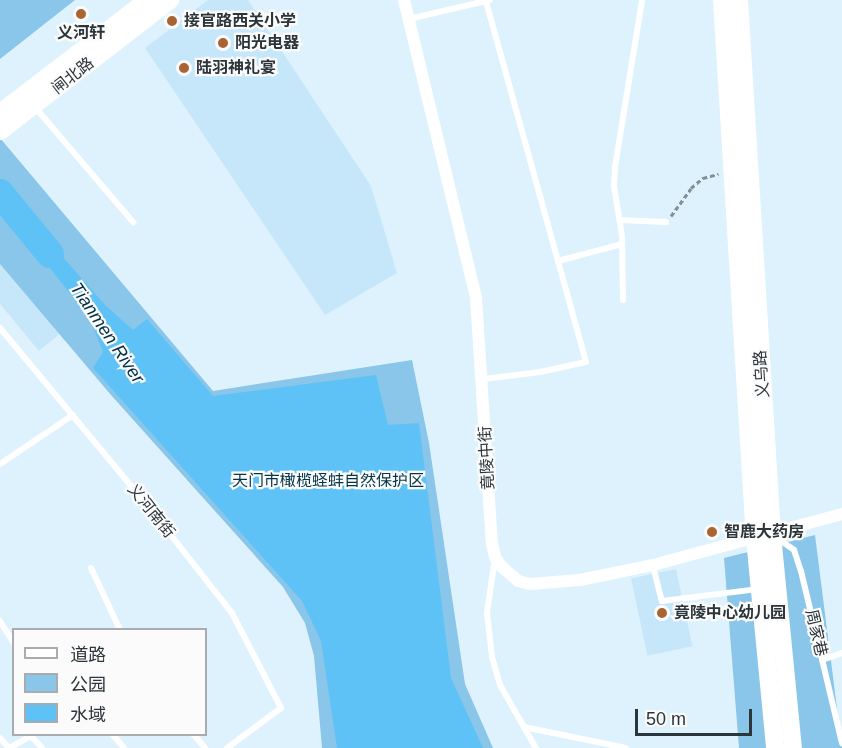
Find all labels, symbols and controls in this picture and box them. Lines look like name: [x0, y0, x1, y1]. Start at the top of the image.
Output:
marker: 义河轩: [74, 7, 88, 21]
place label: 接官路西关小学: [184, 11, 296, 31]
marker: 接官路西关小学: [165, 14, 179, 28]
place label: 义河轩: [57, 23, 105, 43]
place label: 阳光电器: [235, 33, 299, 53]
marker: 阳光电器: [216, 36, 230, 50]
street label: 闸北路: [48, 54, 98, 98]
place label: 陆羽神礼宴: [196, 58, 276, 78]
marker: 陆羽神礼宴: [177, 61, 191, 75]
water label: Tianmen River: [65, 279, 149, 387]
street label: 义乌路: [751, 349, 773, 399]
street label: 竟陵中街: [476, 426, 498, 490]
park label: 天门市橄榄蛏蚌自然保护区: [232, 471, 424, 491]
street label: 义河南街: [123, 480, 179, 542]
place label: 智鹿大药房: [724, 522, 804, 542]
marker: 智鹿大药房: [705, 525, 719, 539]
place label: 竟陵中心幼儿园: [674, 603, 786, 623]
marker: 竟陵中心幼儿园: [655, 606, 669, 620]
street label: 周家巷: [801, 607, 831, 659]
legend: [12, 628, 207, 736]
text: 道路: [70, 645, 106, 665]
text: 公园: [70, 675, 106, 695]
scale bar: [638, 697, 755, 735]
text: 水域: [70, 705, 106, 725]
text: 50 m: [646, 709, 686, 729]

